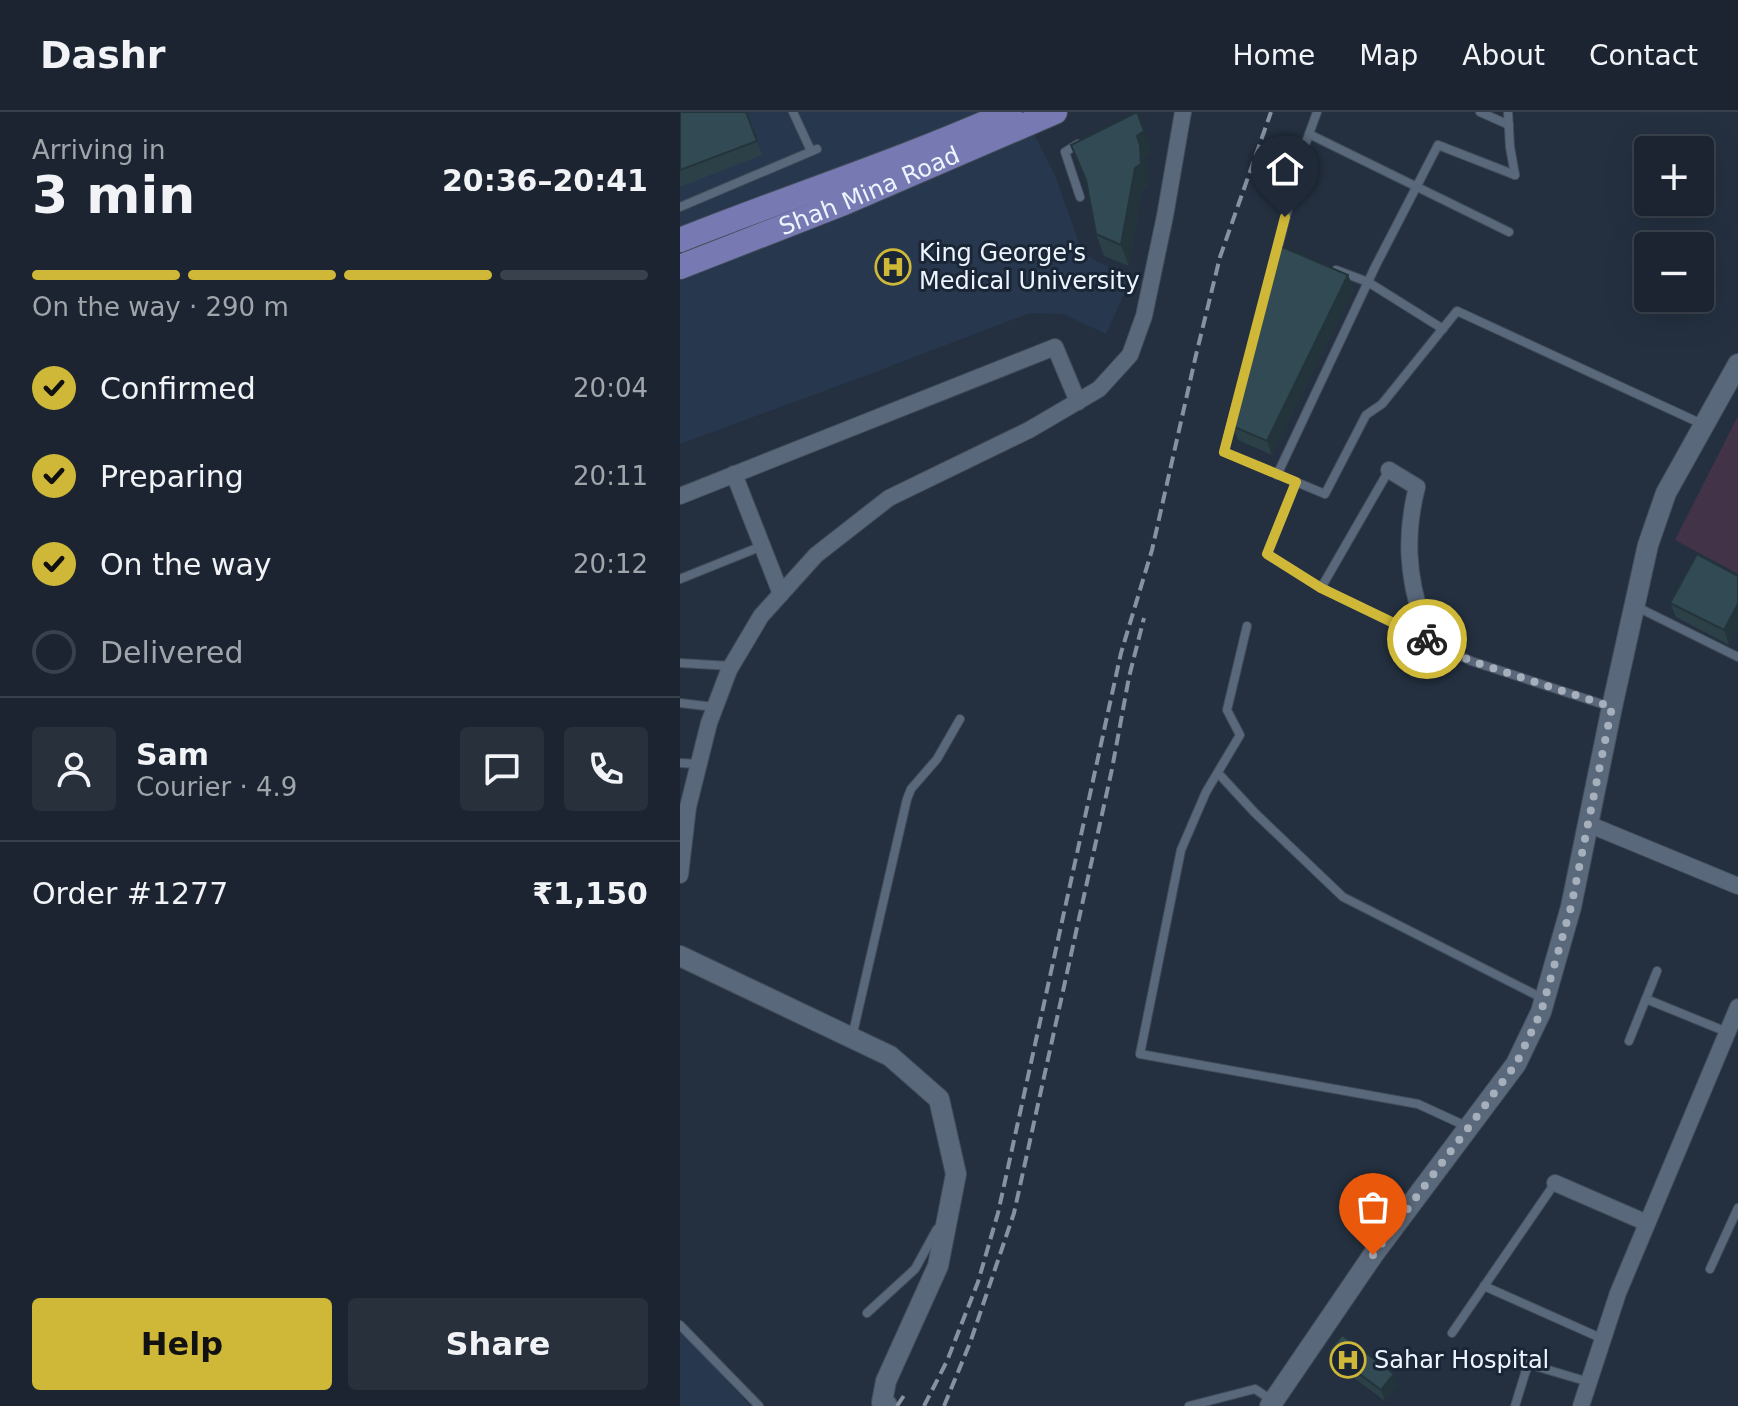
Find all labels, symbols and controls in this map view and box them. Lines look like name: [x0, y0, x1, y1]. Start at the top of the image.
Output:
text: Dashr: [40, 33, 166, 77]
text: Home: [1232, 39, 1315, 72]
text: Map: [1359, 39, 1418, 72]
text: About: [1462, 39, 1545, 72]
text: Contact: [1589, 39, 1698, 72]
text: Arriving in: [32, 135, 166, 165]
pin: [1251, 135, 1319, 217]
map controls: [1634, 136, 1714, 312]
button: +: [1634, 136, 1714, 216]
street label: Shah Mina Road: [775, 141, 964, 241]
icon: home: [1263, 147, 1307, 191]
text: 20:36–20:41: [442, 163, 648, 198]
text: 3 min: [32, 165, 195, 225]
button: −: [1634, 232, 1714, 312]
place label: King George's Medical University: [919, 239, 1140, 295]
hospital icon: King George's Medical University: [874, 248, 912, 286]
text: On the way · 290 m: [32, 292, 289, 322]
icon: check: [32, 366, 76, 410]
text: Confirmed: [100, 371, 256, 406]
text: 20:04: [573, 373, 648, 403]
icon: check: [32, 454, 76, 498]
text: Preparing: [100, 459, 244, 494]
text: 20:11: [573, 461, 648, 491]
icon: check: [32, 542, 76, 586]
text: On the way: [100, 547, 272, 582]
text: 20:12: [573, 549, 648, 579]
courier: [1387, 599, 1467, 679]
icon: bike: [1405, 617, 1449, 661]
text: Delivered: [100, 635, 244, 670]
button: person: [32, 727, 116, 811]
button: chat: [460, 727, 544, 811]
button: phone: [564, 727, 648, 811]
text: Sam: [136, 737, 209, 772]
text: Courier · 4.9: [136, 772, 297, 802]
text: Order #1277: [32, 876, 228, 911]
text: ₹1,150: [532, 876, 648, 911]
pin: [1339, 1173, 1407, 1255]
icon: bag: [1351, 1185, 1395, 1229]
button: Help: [32, 1298, 332, 1390]
button: Share: [348, 1298, 648, 1390]
hospital icon: Sahar Hospital: [1329, 1341, 1367, 1379]
place label: Sahar Hospital: [1374, 1346, 1549, 1374]

